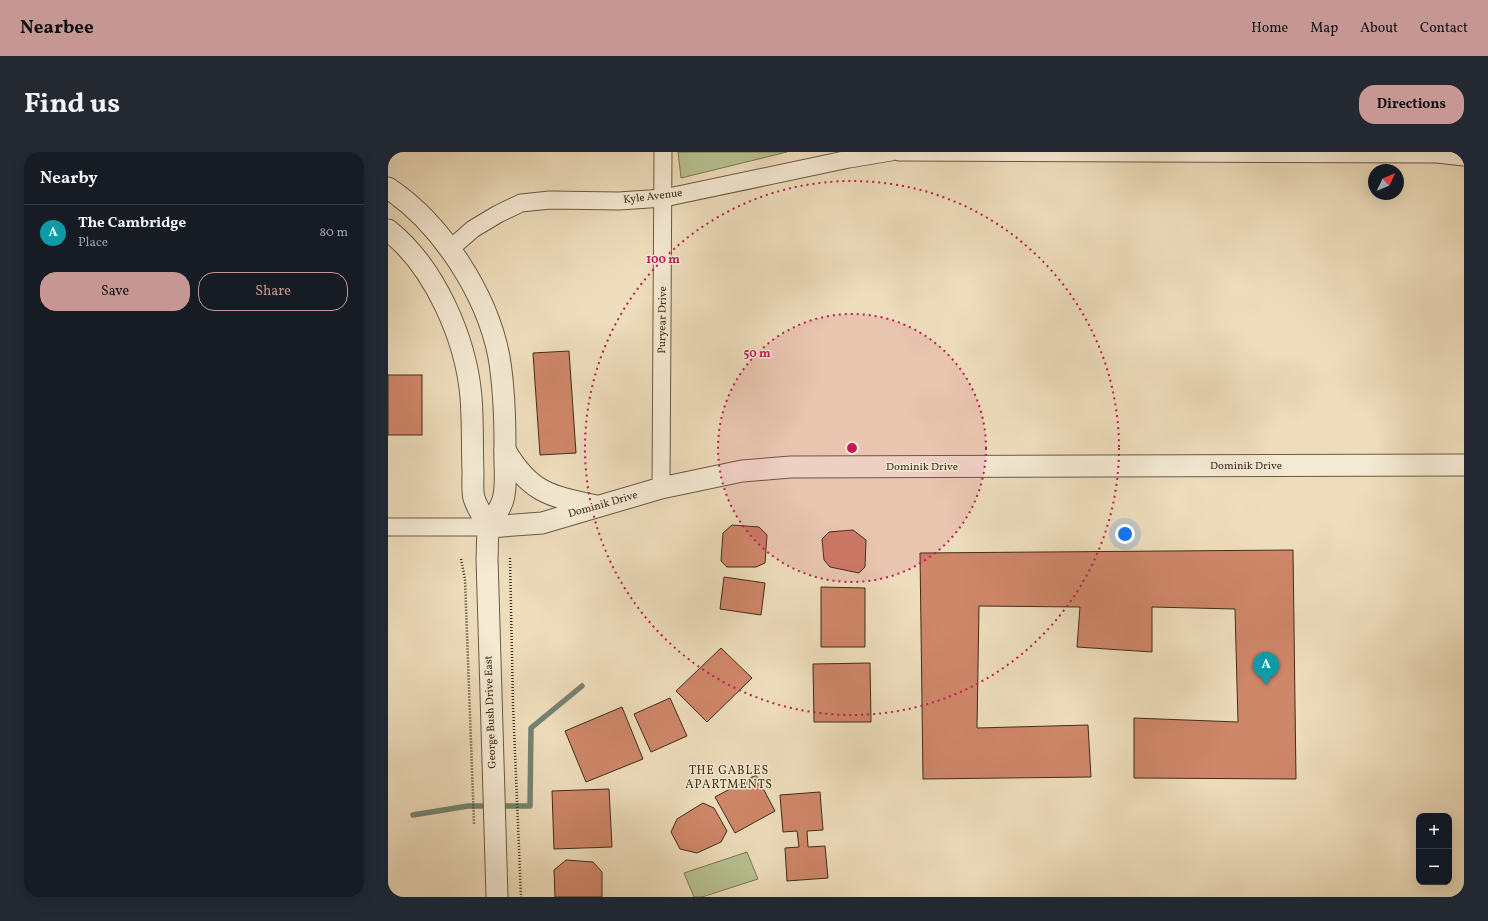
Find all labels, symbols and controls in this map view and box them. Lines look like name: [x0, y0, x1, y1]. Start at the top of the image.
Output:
text: Nearbee: [20, 15, 94, 41]
text: Home: [1251, 19, 1288, 38]
text: Map: [1310, 19, 1338, 38]
text: About: [1360, 19, 1398, 38]
text: Contact: [1420, 19, 1468, 38]
text: Find us: [24, 85, 120, 124]
button: Directions: [1359, 85, 1464, 124]
north arrow: [1368, 164, 1404, 200]
text: Nearby: [40, 167, 98, 190]
street label: Kyle Avenue: [623, 186, 683, 208]
text: The Cambridge: [78, 213, 186, 234]
text: A: [48, 224, 58, 242]
text: 80 m: [319, 224, 348, 242]
text: Place: [78, 234, 108, 252]
text: 100 m: [646, 252, 680, 268]
button: Save: [40, 272, 190, 311]
button: Share: [198, 272, 348, 311]
street label: Puryear Drive: [655, 286, 671, 354]
text: 50 m: [743, 346, 771, 362]
centre of rings: [845, 441, 859, 455]
street label: Dominik Drive: [1210, 459, 1282, 474]
street label: Dominik Drive: [886, 460, 958, 475]
street label: Dominik Drive: [566, 488, 640, 522]
your location: [1115, 524, 1135, 544]
pin: A: [1253, 652, 1279, 685]
street label: George Bush Drive East: [482, 655, 500, 769]
district label: THE GABLES APARTMENTS: [685, 763, 773, 793]
map controls: [1416, 813, 1452, 885]
button: +: [1416, 813, 1452, 849]
button: −: [1416, 849, 1452, 885]

